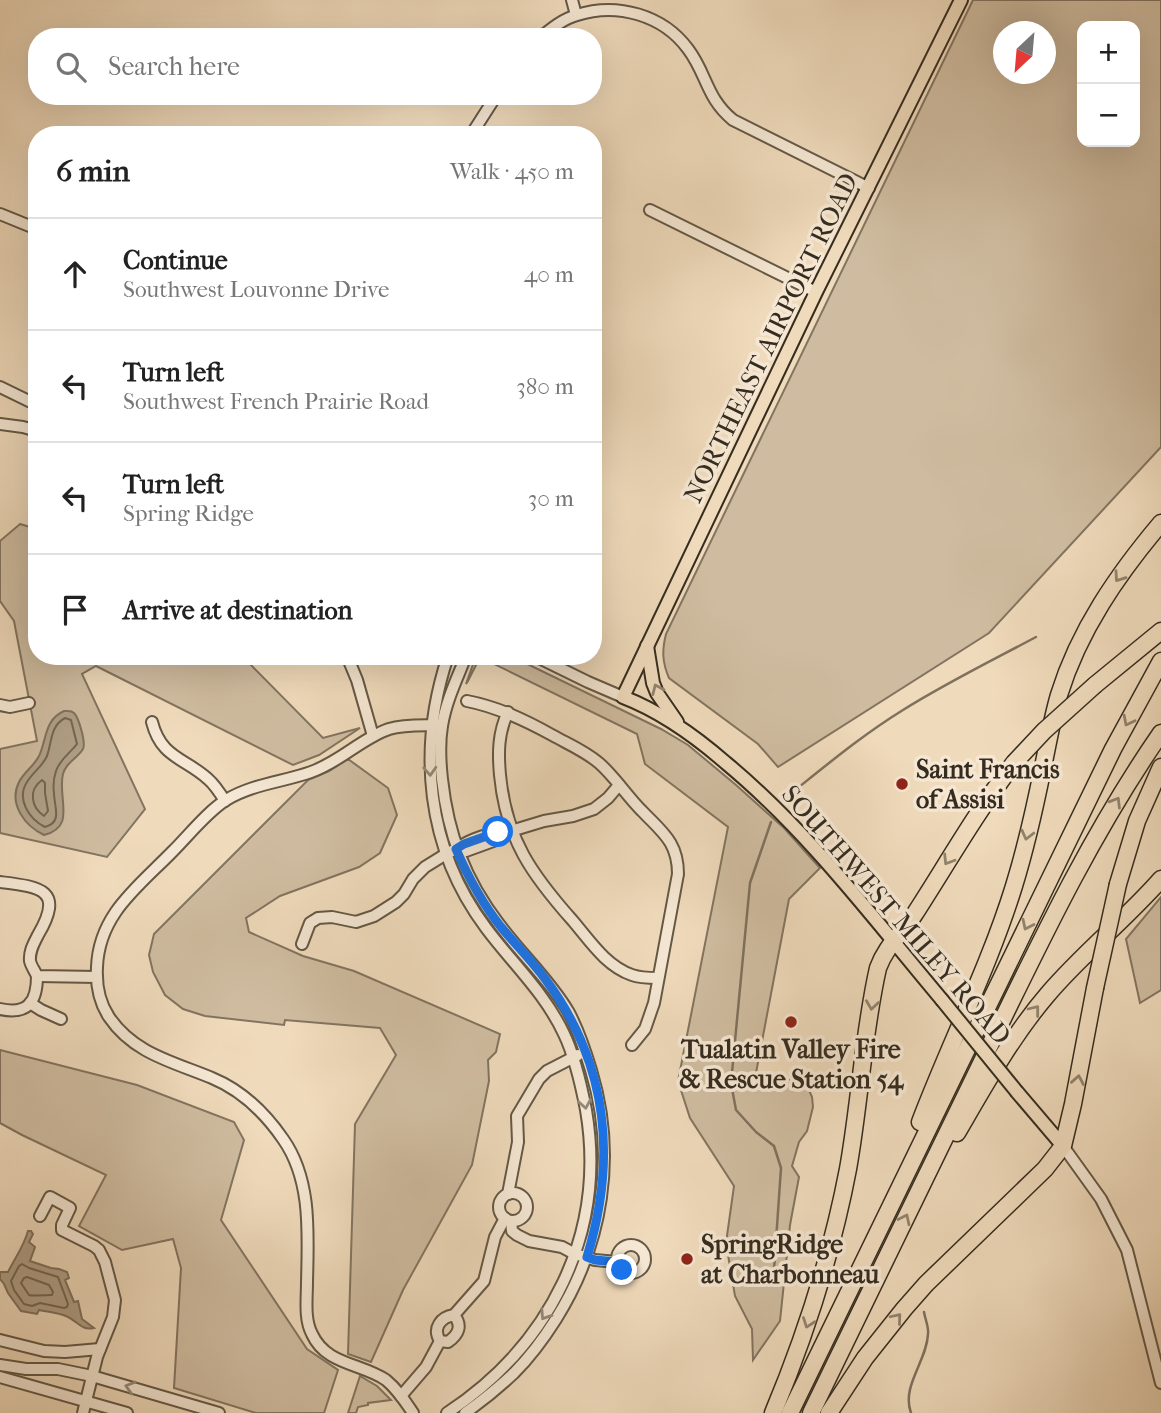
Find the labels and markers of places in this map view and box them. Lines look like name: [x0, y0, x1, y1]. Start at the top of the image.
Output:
place label: Saint Francis of Assisi: [916, 754, 1060, 815]
marker: Saint Francis of Assisi: [894, 776, 910, 792]
marker: Tualatin Valley Fire & Rescue Station 54: [783, 1014, 799, 1030]
place label: Tualatin Valley Fire & Rescue Station 54: [679, 1034, 905, 1096]
place label: SpringRidge at Charbonneau: [701, 1229, 880, 1290]
marker: SpringRidge at Charbonneau: [679, 1251, 695, 1267]

